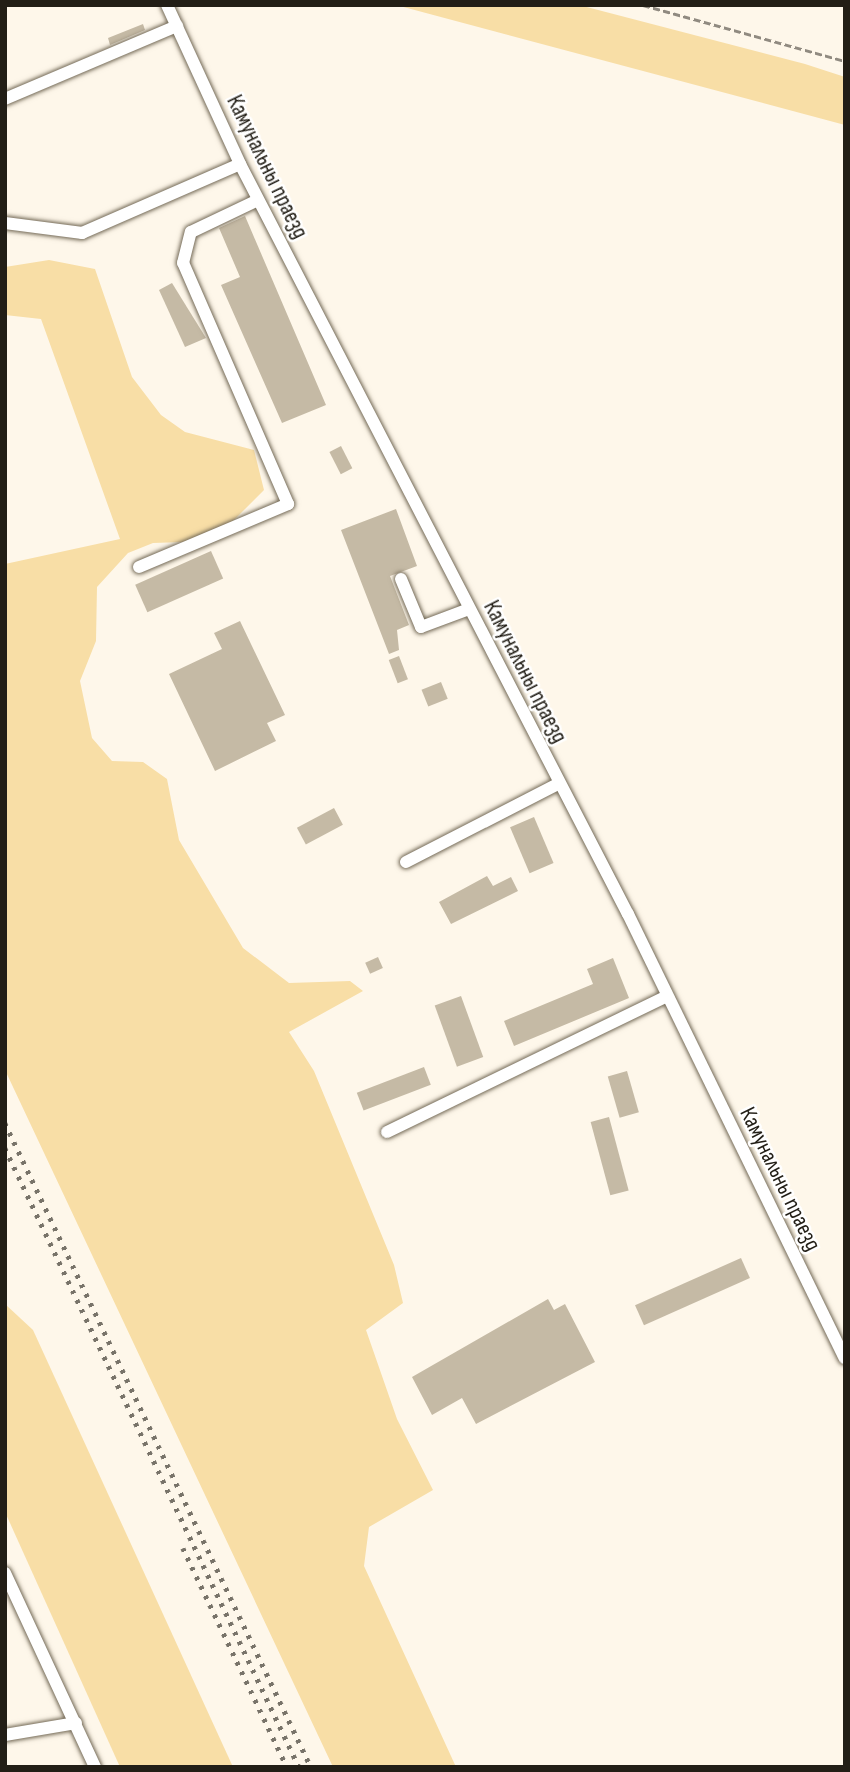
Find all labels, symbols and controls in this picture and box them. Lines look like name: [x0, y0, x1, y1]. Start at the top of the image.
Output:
street label: Камунальны праезд: [220, 91, 314, 243]
street label: Камунальны праезд: [477, 596, 573, 748]
street label: Камунальны праезд: [733, 1103, 827, 1255]

